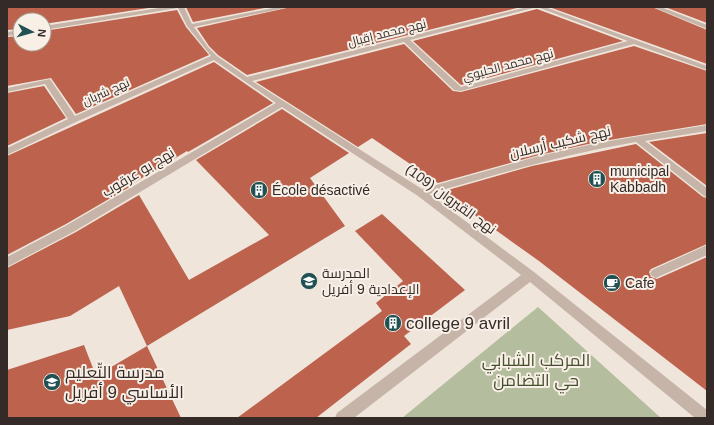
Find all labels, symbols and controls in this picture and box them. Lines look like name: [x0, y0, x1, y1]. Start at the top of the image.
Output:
north arrow: [12, 12, 52, 52]
street label: نهج محمد إقبال: [346, 16, 428, 50]
text: N: [36, 28, 48, 38]
street label: نهج محمد الحليوي: [461, 46, 556, 87]
street label: نهج شربان: [80, 75, 132, 109]
street label: نهج شكيب أرسلان: [507, 122, 613, 162]
street label: نهج بو عرقوب: [99, 144, 178, 201]
street label: نهج القيروان (109): [402, 161, 499, 238]
place label: municipal Kabbadh: [610, 163, 669, 195]
building icon: municipal Kabbadh: [587, 169, 607, 189]
building icon: École désactivé: [249, 180, 269, 200]
place label: École désactivé: [272, 182, 370, 198]
place label: المدرسة الإعدادية 9 أفريل: [322, 265, 420, 298]
school or university icon: المدرسة الإعدادية 9 أفريل: [299, 271, 319, 291]
cafe icon: Cafe: [602, 273, 622, 293]
place label: Cafe: [625, 275, 655, 291]
building icon: college 9 avril: [383, 313, 403, 333]
place label: college 9 avril: [406, 314, 510, 333]
park label: المركب الشبابي حي التضامن: [482, 351, 590, 394]
place label: مدرسة التّعليم الأساسي 9 أفريل: [65, 362, 184, 405]
school or university icon: مدرسة التّعليم الأساسي 9 أفريل: [42, 372, 62, 392]

